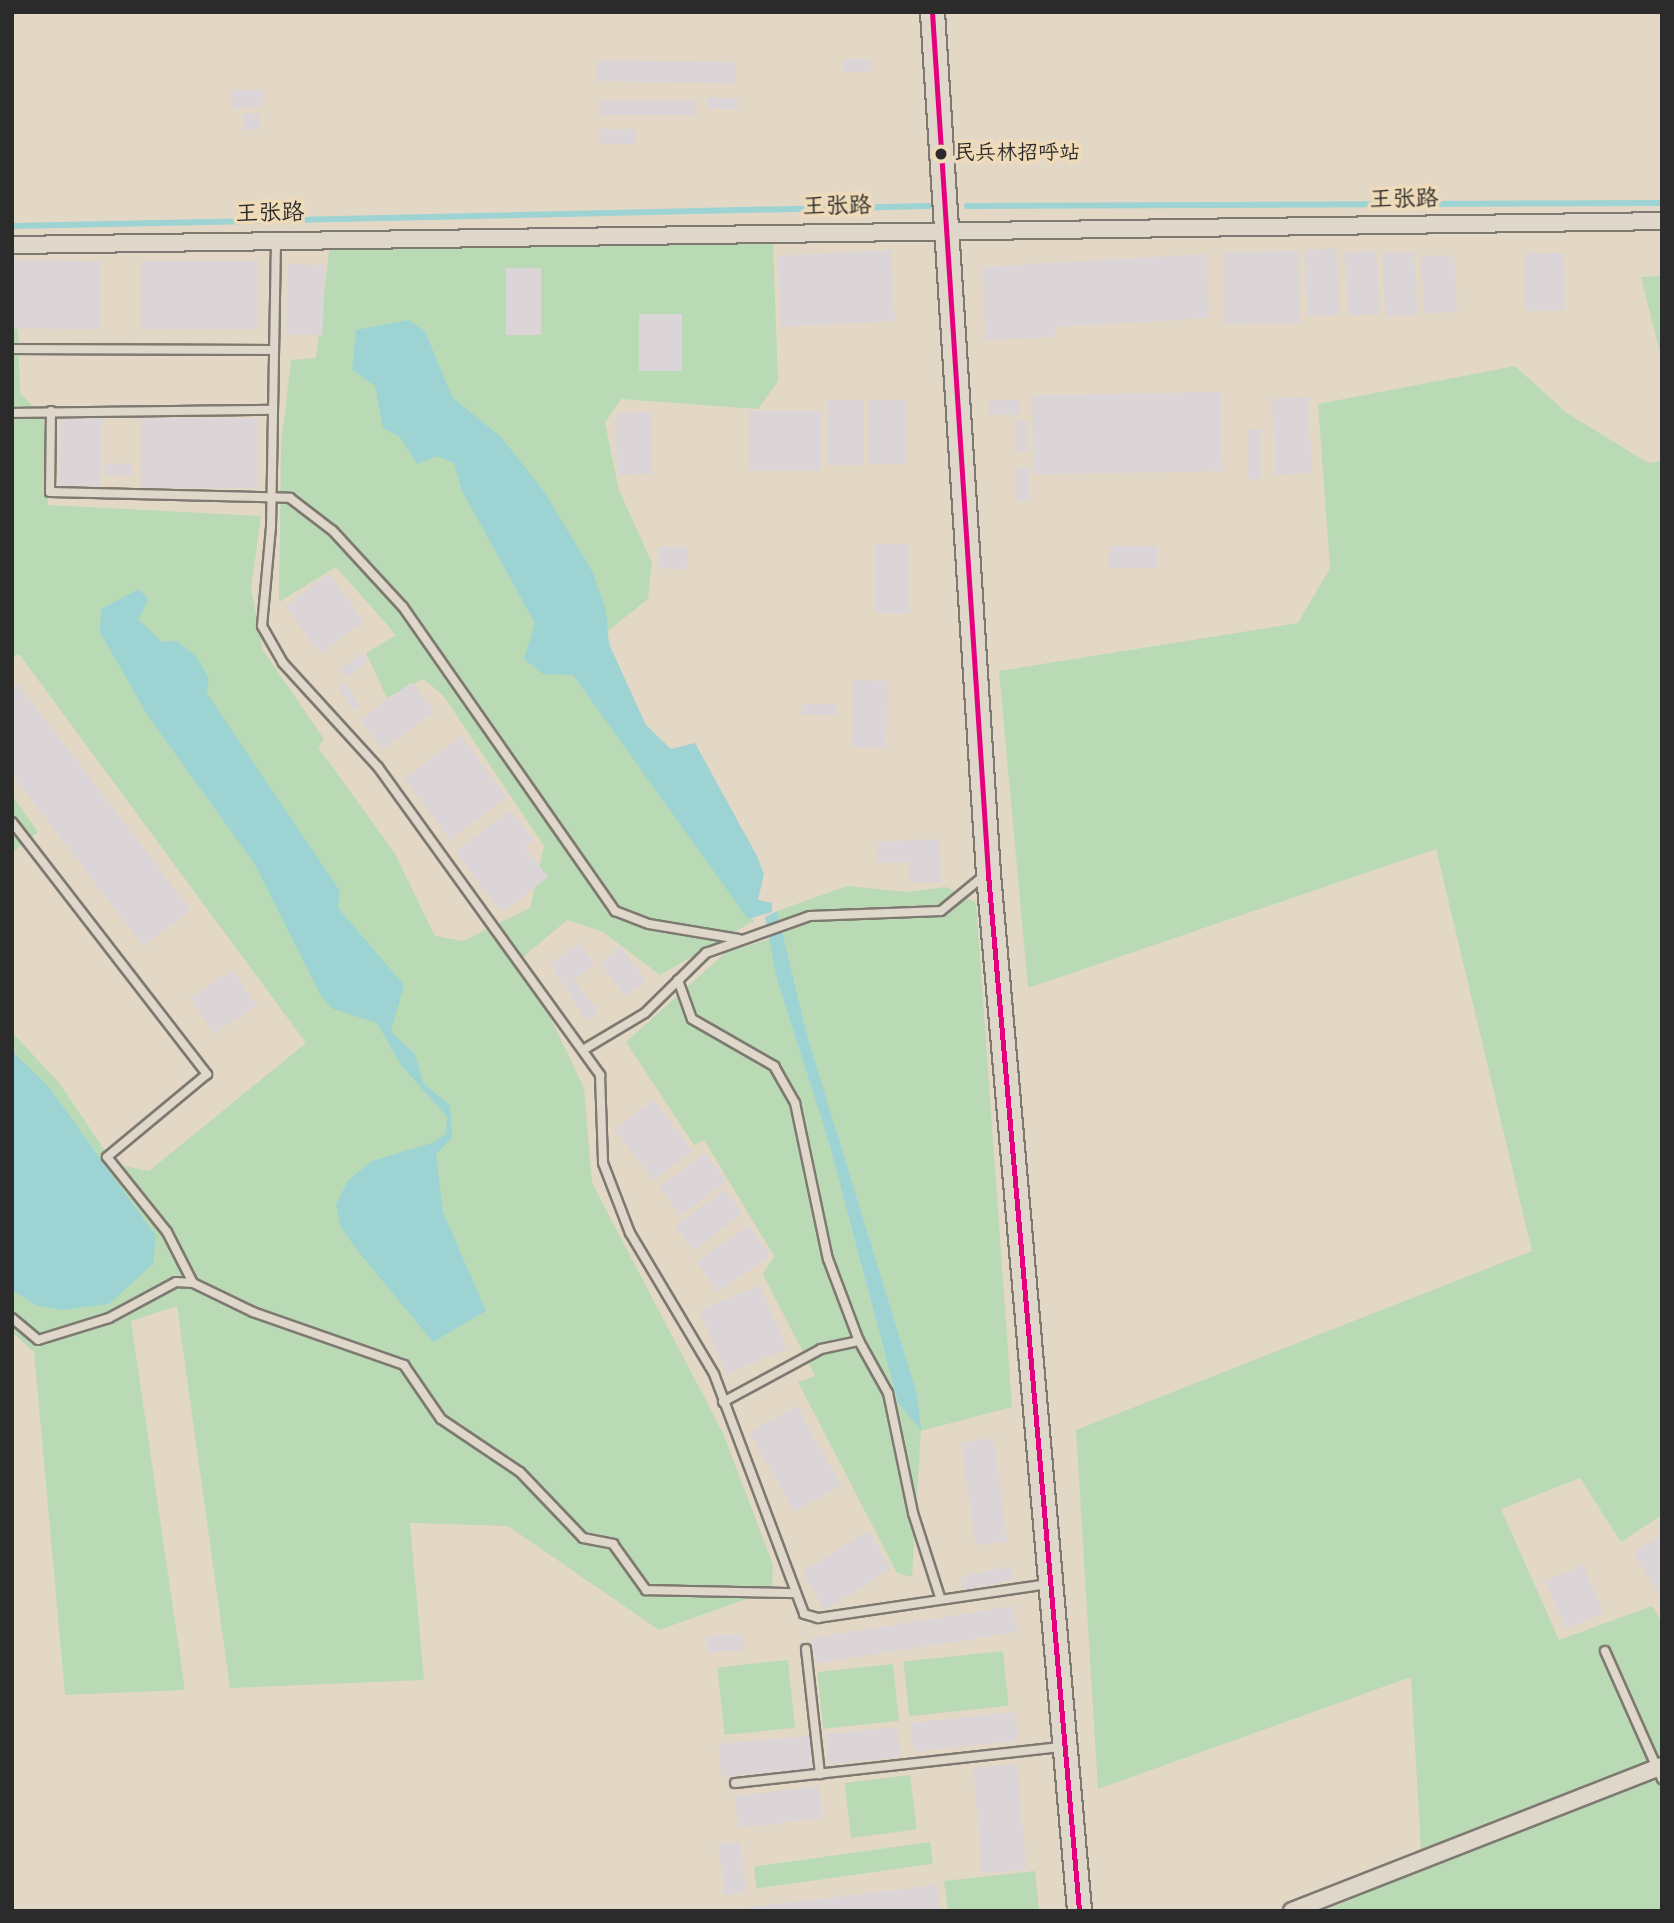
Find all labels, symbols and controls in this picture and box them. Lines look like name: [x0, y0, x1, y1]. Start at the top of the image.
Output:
place label: 民兵林招呼站: [954, 141, 1080, 167]
marker: 民兵林招呼站: [934, 147, 948, 161]
street label: 王张路: [1369, 187, 1439, 215]
street label: 王张路: [802, 194, 872, 222]
street label: 王张路: [235, 201, 305, 229]

